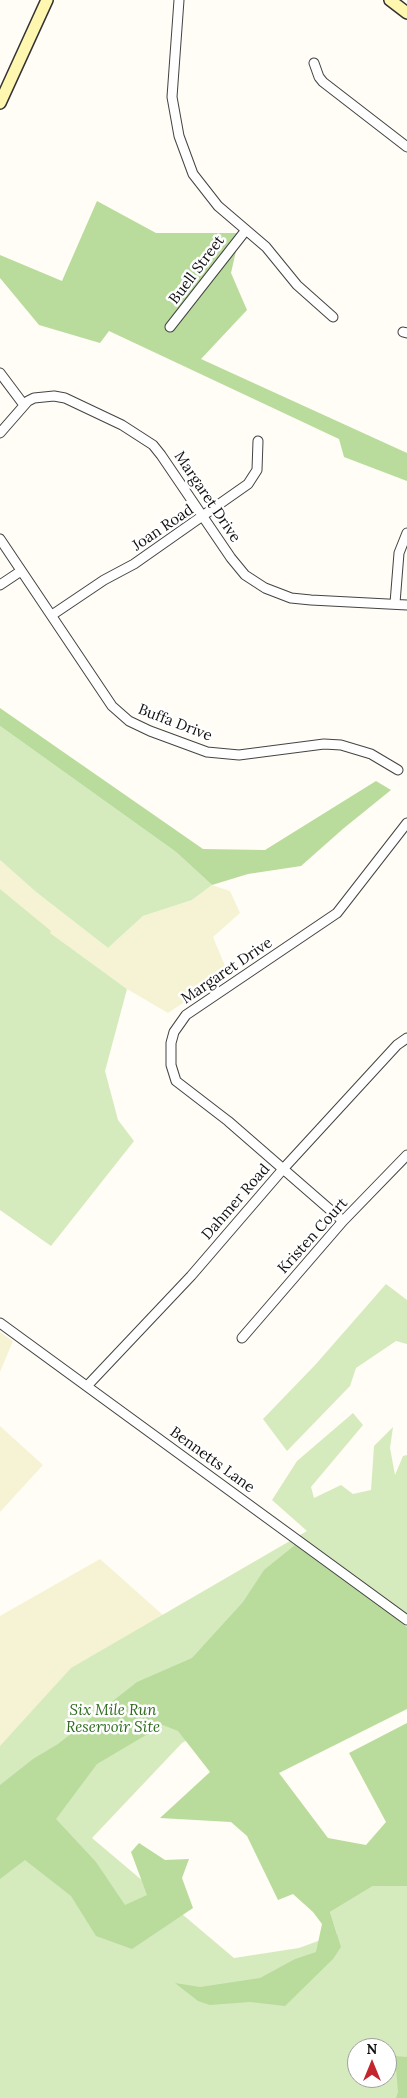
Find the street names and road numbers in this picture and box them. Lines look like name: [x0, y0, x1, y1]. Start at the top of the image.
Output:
street label: Buell Street: [165, 232, 229, 308]
street label: Margaret Drive: [170, 448, 244, 546]
street label: Joan Road: [129, 501, 197, 555]
street label: Buffa Drive: [136, 701, 214, 745]
street label: Margaret Drive: [178, 934, 276, 1008]
street label: Dahmer Road: [198, 1160, 274, 1244]
street label: Kristen Court: [274, 1194, 352, 1278]
street label: Bennetts Lane: [166, 1423, 258, 1497]

